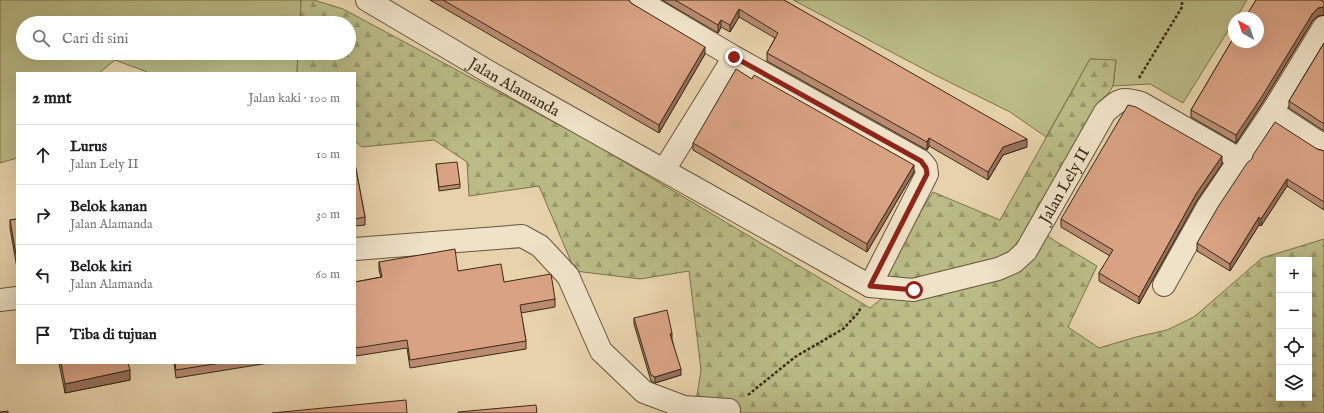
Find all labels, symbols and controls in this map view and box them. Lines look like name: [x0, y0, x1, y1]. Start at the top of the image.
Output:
north arrow: [1228, 12, 1264, 48]
search box: [16, 16, 356, 60]
icon: search: [30, 27, 52, 49]
text: Cari di sini: [62, 29, 129, 48]
route end: [725, 48, 743, 66]
street label: Jalan Alamanda: [463, 53, 563, 122]
text: 2 mnt: [32, 88, 72, 109]
text: Jalan kaki · 100 m: [248, 90, 340, 107]
text: Lurus: [70, 137, 107, 156]
icon: ahead: [32, 144, 54, 166]
street label: Jalan Lely II: [1035, 144, 1095, 229]
text: 10 m: [316, 146, 340, 163]
text: Jalan Lely II: [70, 156, 139, 173]
text: Belok kanan: [70, 197, 147, 216]
icon: right: [32, 204, 54, 226]
text: 30 m: [316, 206, 340, 223]
text: Jalan Alamanda: [70, 216, 153, 233]
text: Belok kiri: [70, 257, 132, 276]
map controls: [1276, 257, 1312, 401]
button: +: [1276, 257, 1312, 293]
icon: left: [32, 264, 54, 286]
text: 60 m: [315, 266, 340, 283]
text: Jalan Alamanda: [70, 276, 153, 293]
route start: [905, 281, 923, 299]
button: −: [1276, 293, 1312, 329]
icon: arrive: [32, 324, 54, 346]
text: Tiba di tujuan: [70, 325, 157, 344]
button: locate: [1276, 329, 1312, 365]
button: layers: [1276, 365, 1312, 401]

